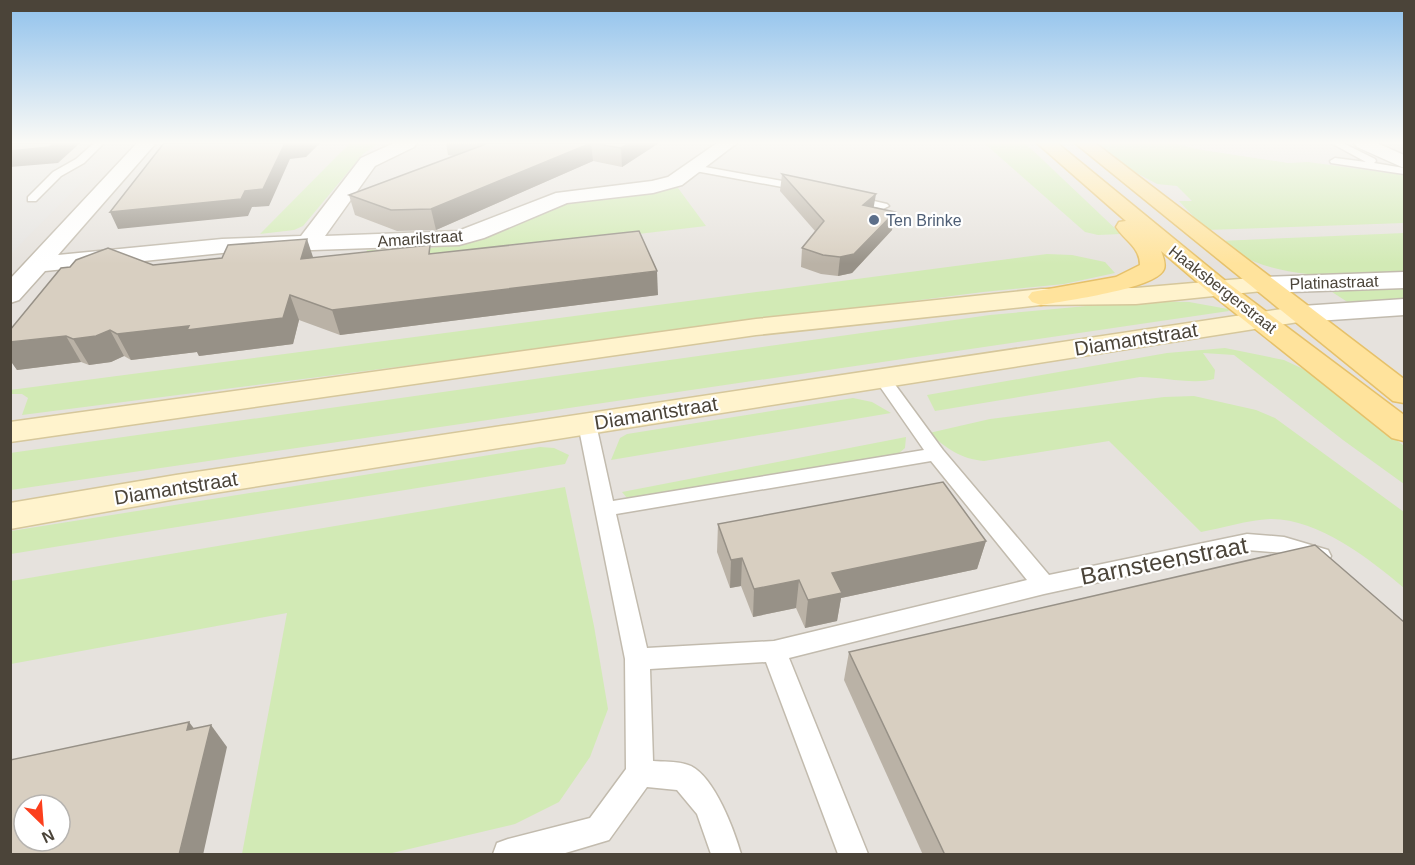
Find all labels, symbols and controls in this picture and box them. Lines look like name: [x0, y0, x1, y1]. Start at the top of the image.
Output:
place label: Ten Brinke: [886, 212, 962, 229]
marker: Ten Brinke: [867, 213, 881, 227]
street label: Amarilstraat: [377, 227, 464, 250]
street label: Haaksbergerstraat: [1166, 242, 1280, 337]
street label: Platinastraat: [1289, 272, 1379, 293]
street label: Diamantstraat: [1073, 318, 1200, 360]
street label: Diamantstraat: [593, 392, 720, 434]
street label: Diamantstraat: [113, 467, 240, 509]
street label: Barnsteenstraat: [1078, 531, 1250, 590]
north arrow: [12, 793, 72, 853]
text: N: [39, 826, 57, 846]

